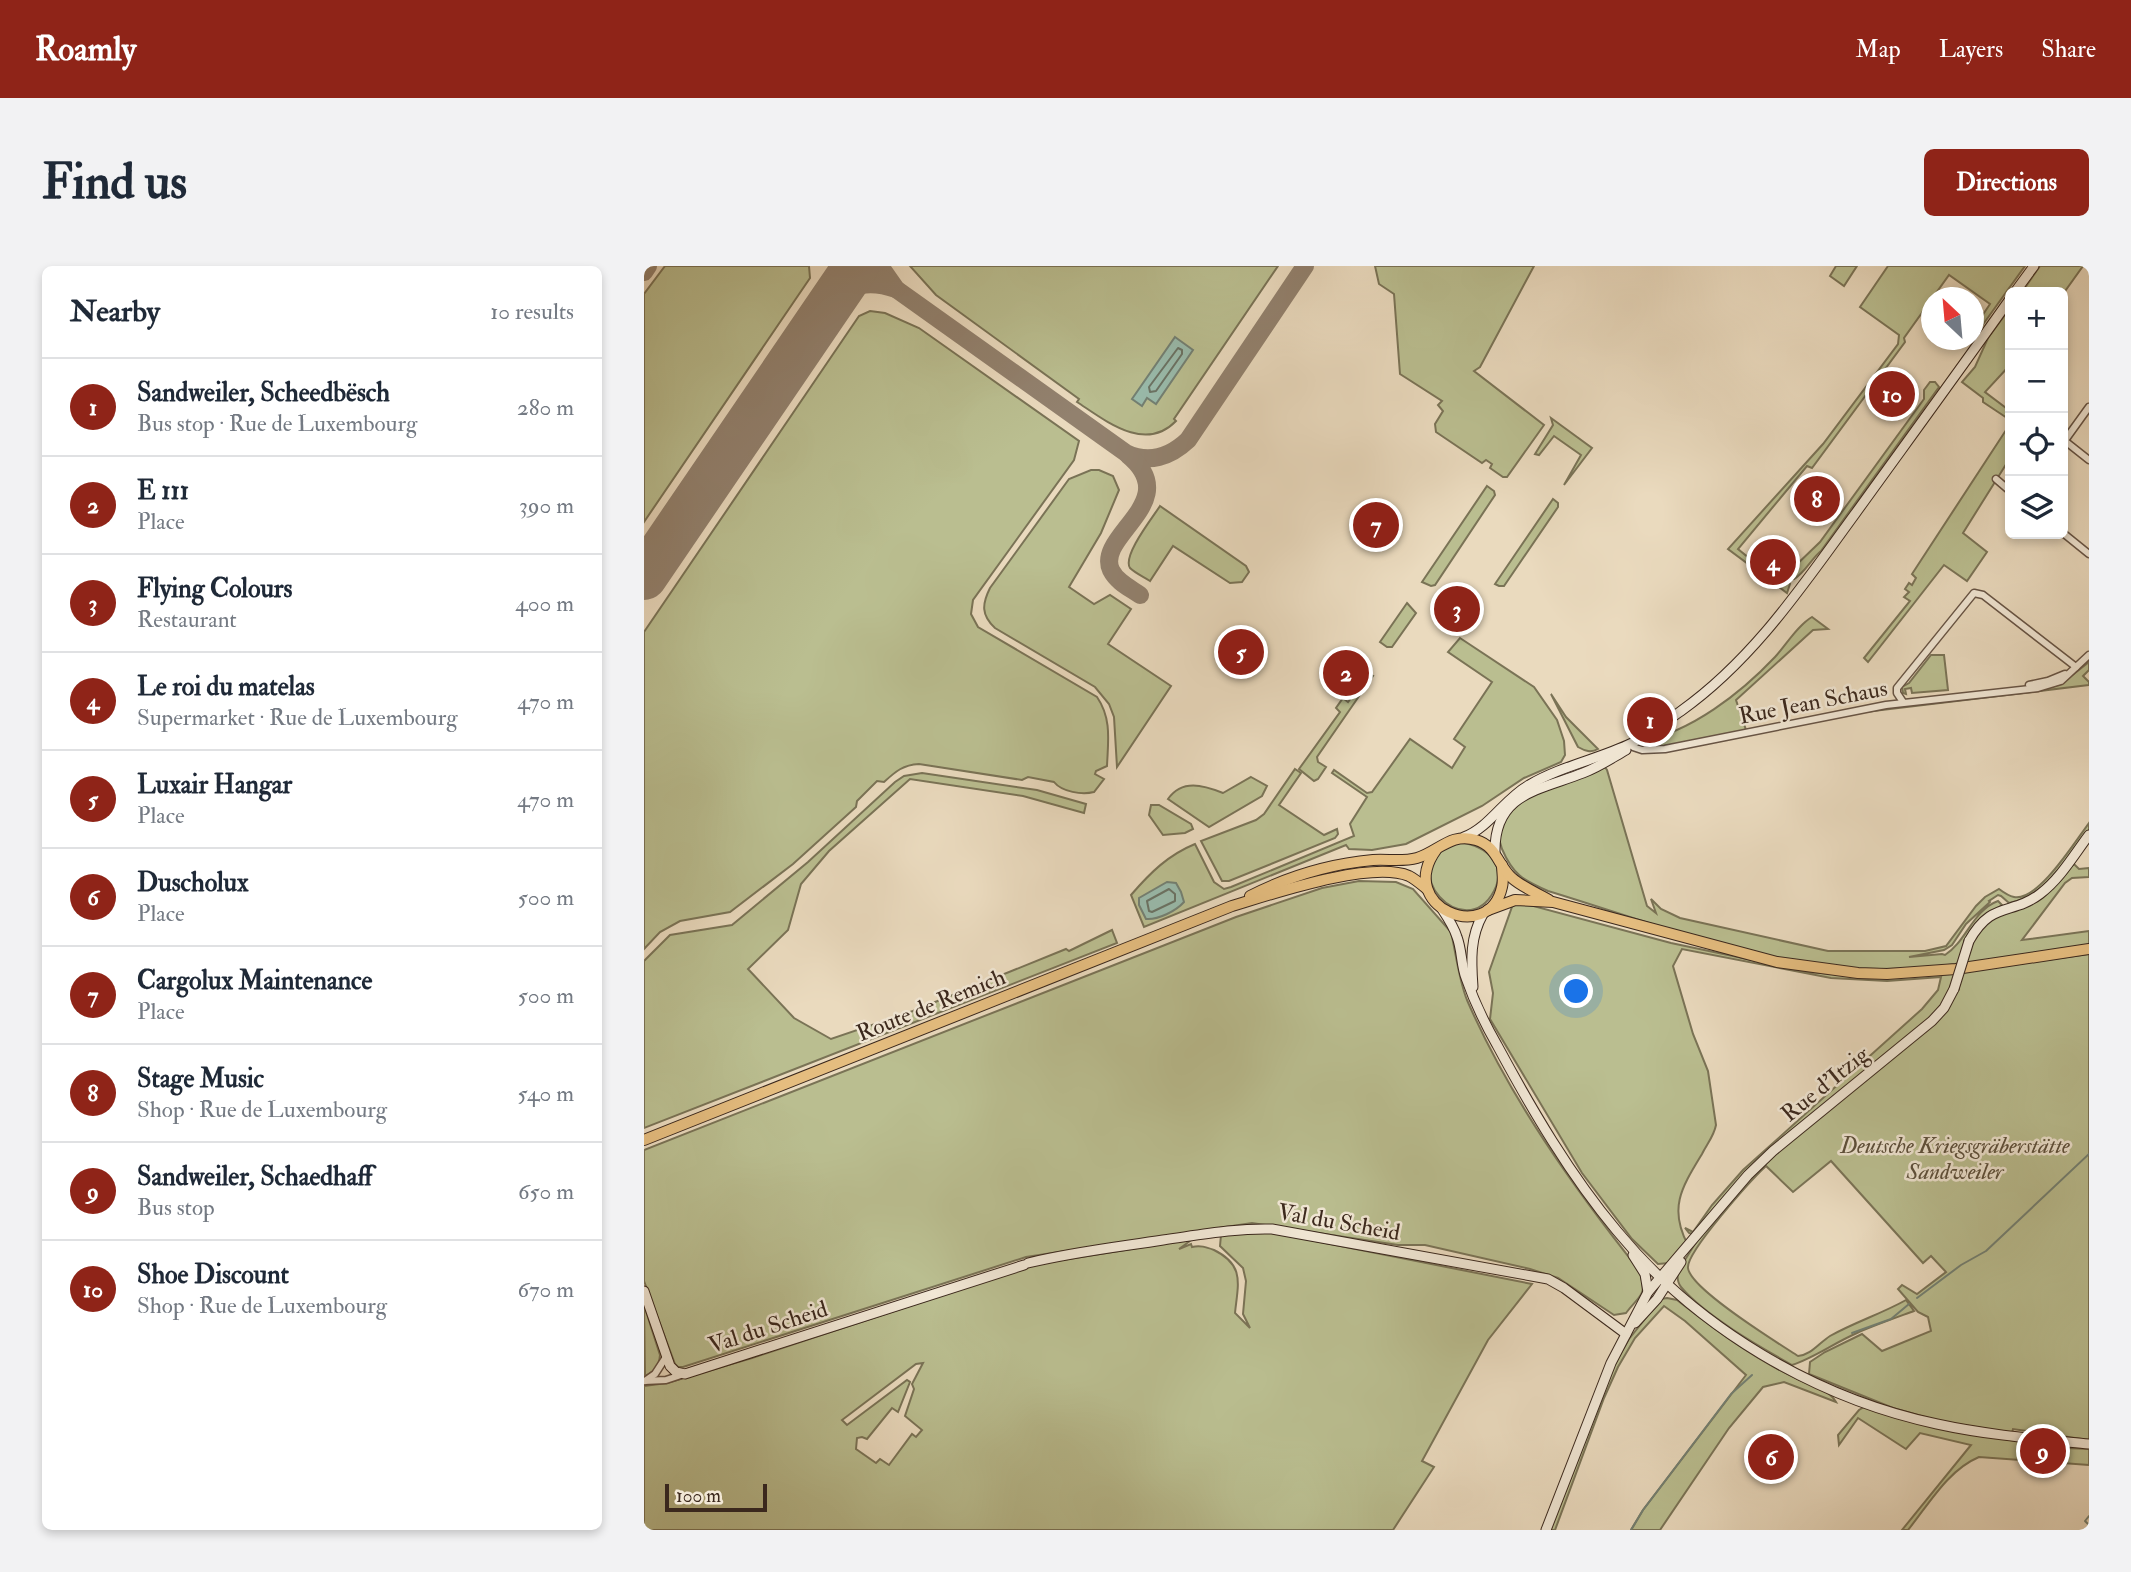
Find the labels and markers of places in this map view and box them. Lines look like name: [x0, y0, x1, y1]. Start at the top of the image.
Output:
pin: 10: [1869, 368, 1915, 420]
pin: 8: [1794, 473, 1840, 525]
pin: 7: [1353, 499, 1399, 551]
pin: 4: [1750, 536, 1796, 588]
pin: 3: [1434, 583, 1480, 635]
pin: 5: [1218, 626, 1264, 678]
pin: 2: [1323, 647, 1369, 699]
pin: 1: [1627, 694, 1673, 746]
pin: 9: [2020, 1425, 2066, 1477]
pin: 6: [1748, 1431, 1794, 1483]

